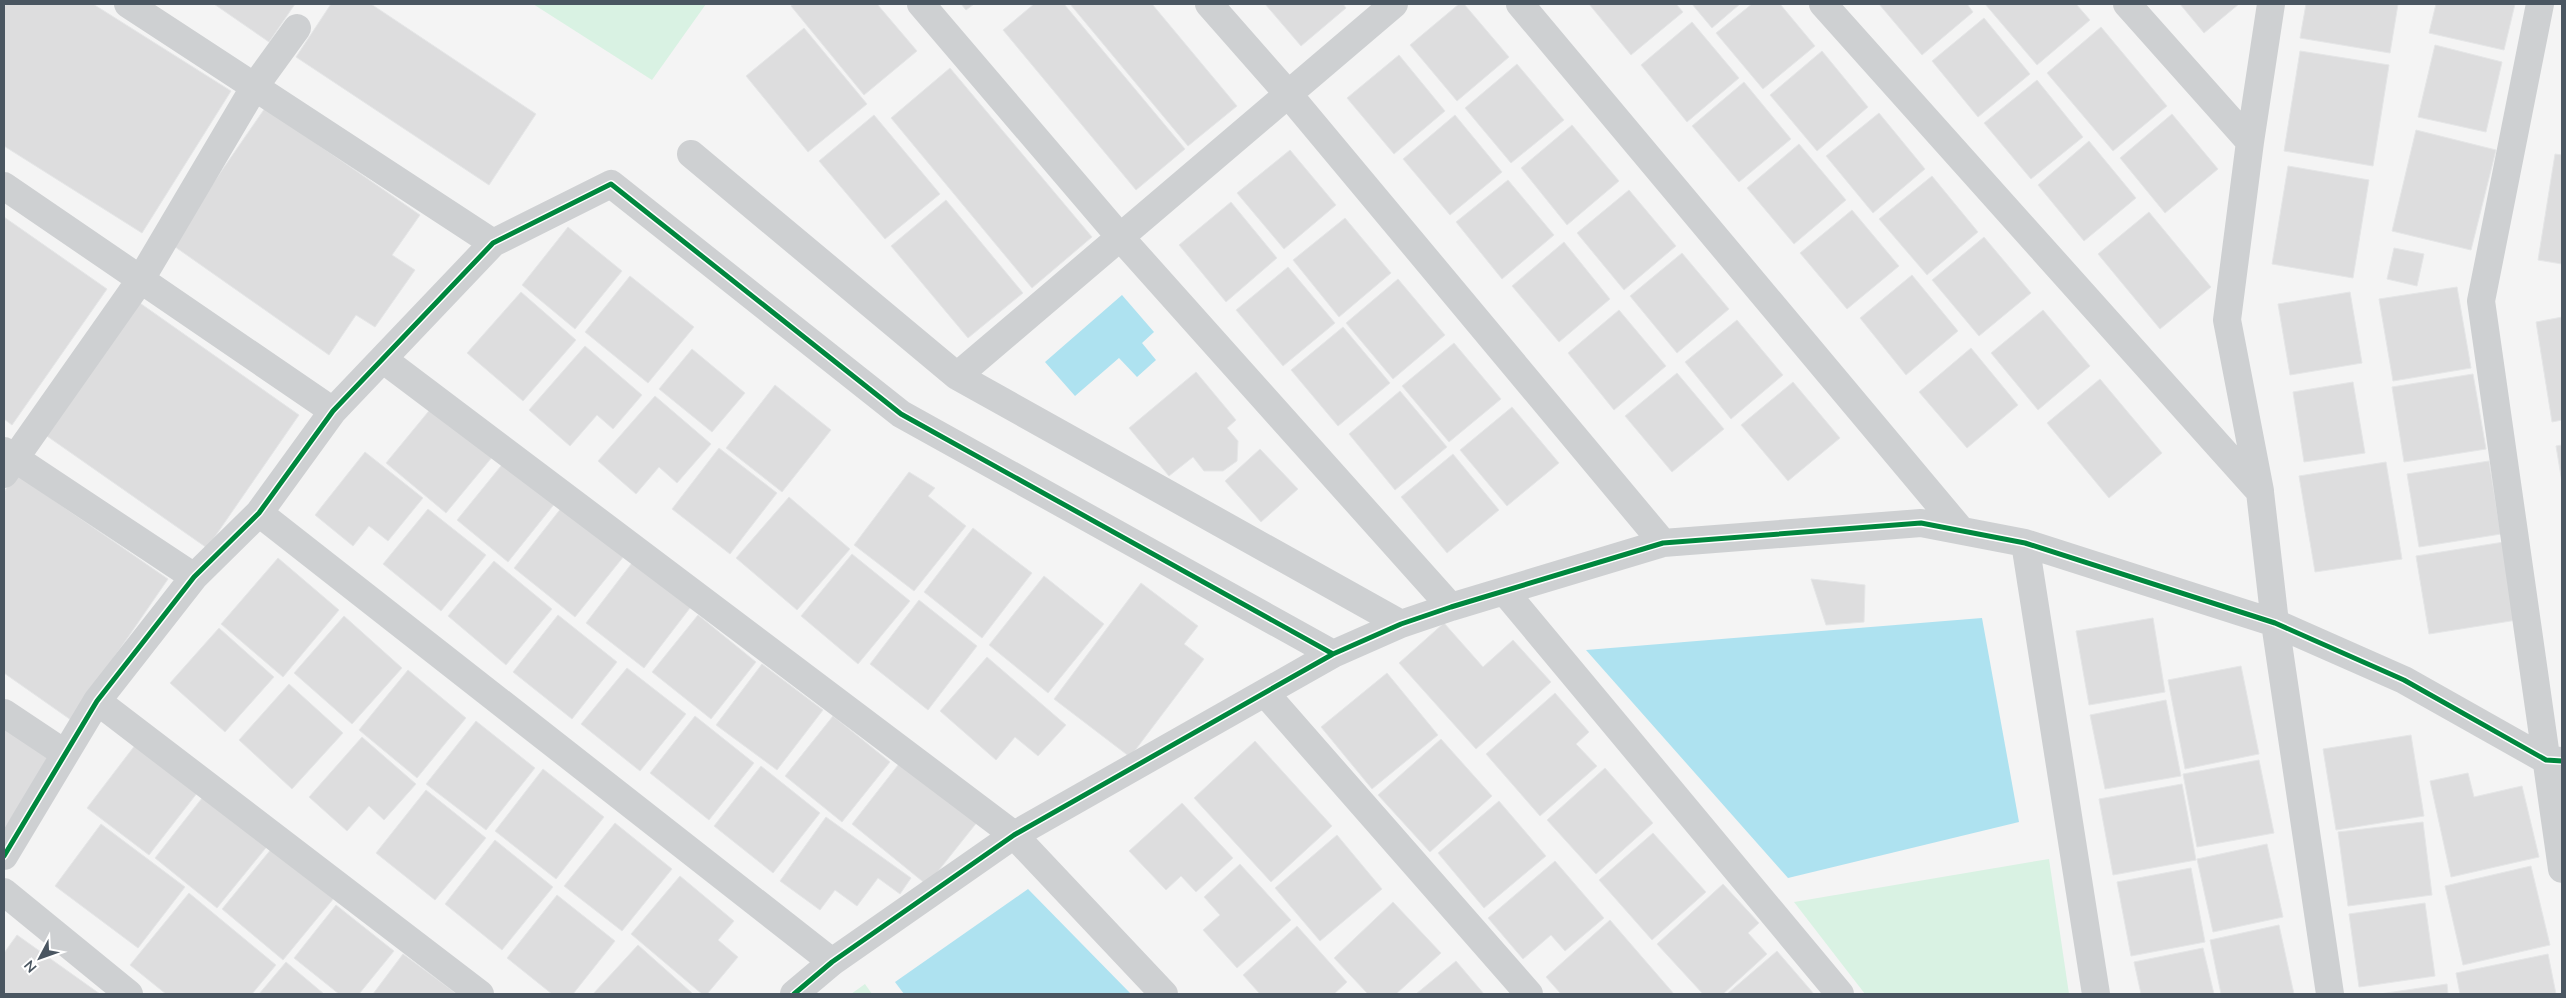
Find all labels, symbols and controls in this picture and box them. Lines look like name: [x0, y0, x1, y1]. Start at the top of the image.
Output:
north arrow: [15, 933, 65, 983]
text: N: [20, 957, 40, 976]

